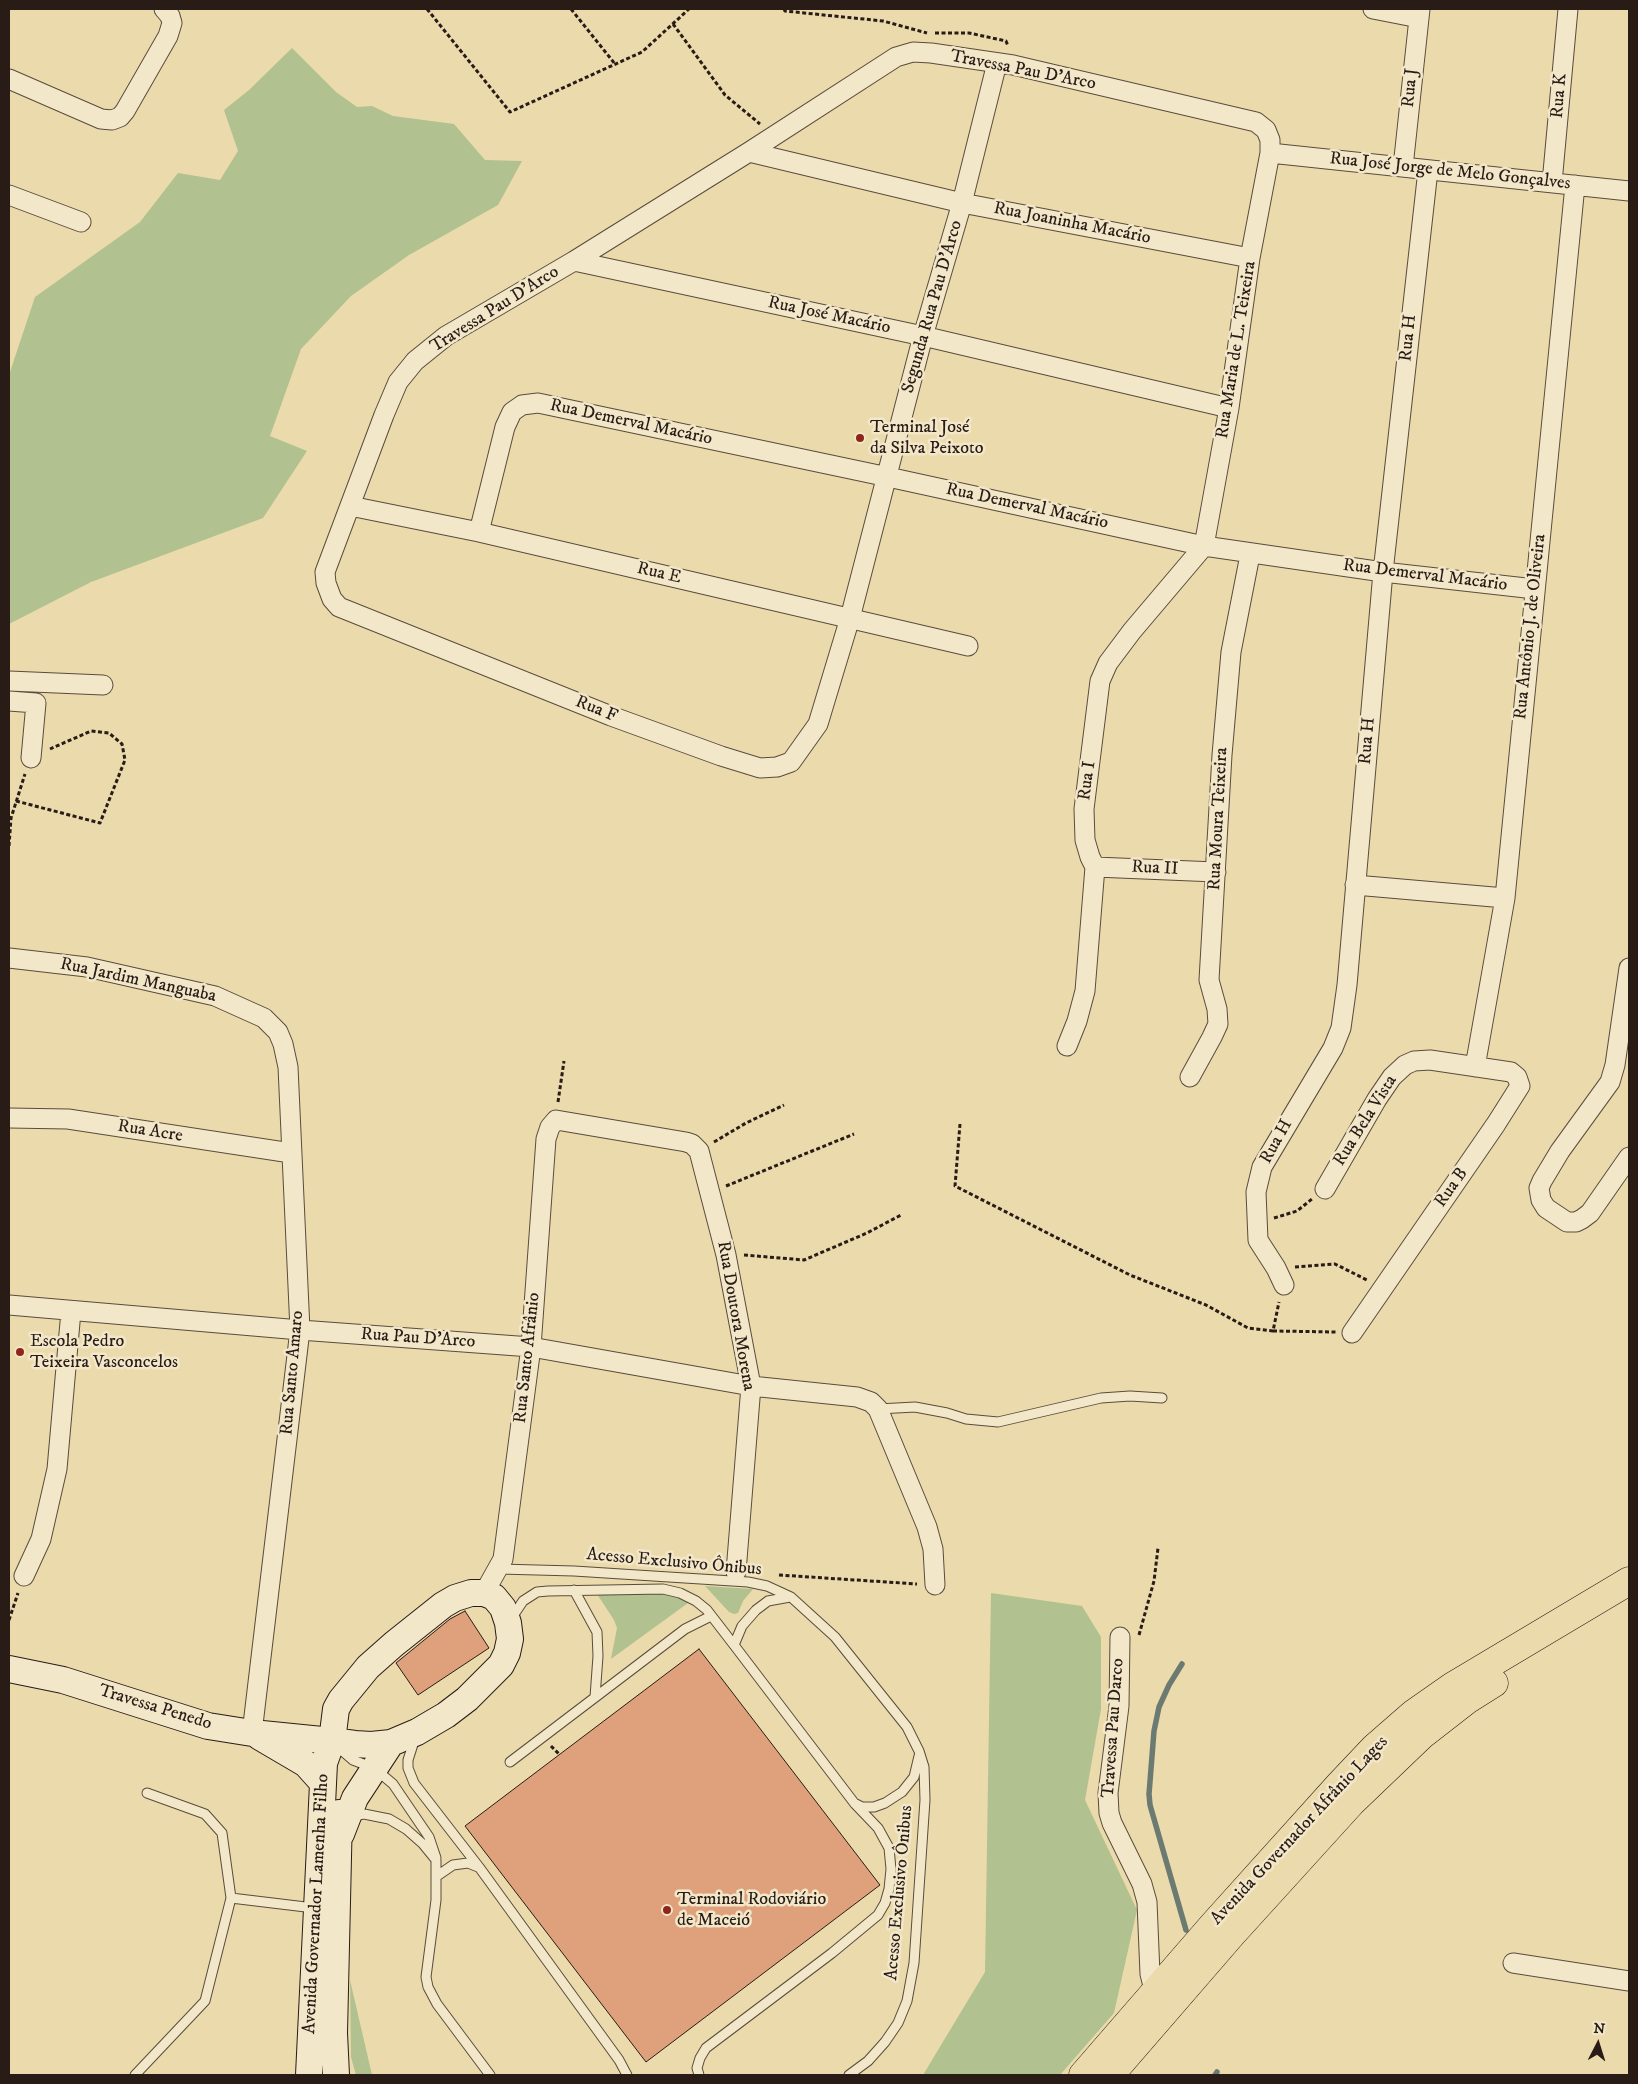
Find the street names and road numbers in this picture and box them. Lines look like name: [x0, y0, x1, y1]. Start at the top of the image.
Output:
street label: Travessa Pau D'Arco: [948, 46, 1098, 96]
street label: Rua J: [1398, 67, 1424, 109]
street label: Rua K: [1547, 73, 1573, 119]
street label: Rua José Jorge de Melo Gonçalves: [1329, 149, 1571, 195]
street label: Rua Joaninha Macário: [992, 198, 1152, 250]
street label: Segunda Rua Pau D'Arco: [898, 218, 968, 396]
street label: Rua Maria de L. Teixeira: [1212, 260, 1262, 440]
street label: Travessa Pau D'Arco: [427, 262, 563, 358]
street label: Rua José Macário: [766, 292, 892, 340]
street label: Rua H: [1396, 313, 1422, 363]
street label: Rua Demerval Macário: [548, 395, 714, 451]
street label: Rua Demerval Macário: [944, 479, 1110, 535]
street label: Rua Antônio J. de Oliveira: [1511, 533, 1551, 721]
street label: Rua Demerval Macário: [1342, 555, 1508, 597]
street label: Rua E: [635, 558, 683, 590]
street label: Rua F: [572, 692, 620, 728]
street label: Rua H: [1355, 717, 1381, 765]
street label: Rua Moura Teixeira: [1204, 747, 1234, 891]
street label: Rua I: [1075, 760, 1101, 802]
street label: Rua II: [1131, 857, 1179, 881]
street label: Rua Jardim Manguaba: [58, 954, 218, 1008]
street label: Rua Bela Vista: [1329, 1071, 1403, 1171]
street label: Rua Acre: [116, 1116, 184, 1148]
street label: Rua H: [1256, 1116, 1298, 1168]
street label: Rua B: [1431, 1164, 1473, 1212]
street label: Rua Doutora Morena: [711, 1239, 759, 1393]
street label: Rua Santo Afrânio: [510, 1292, 546, 1424]
street label: Rua Santo Amaro: [277, 1310, 309, 1436]
street label: Rua Pau D'Arco: [360, 1324, 476, 1354]
street label: Acesso Exclusivo Ônibus: [586, 1545, 762, 1581]
street label: Travessa Pau Darco: [1098, 1658, 1130, 1798]
street label: Travessa Penedo: [96, 1681, 214, 1735]
street label: Avenida Governador Afrânio Lages: [1207, 1732, 1393, 1930]
street label: Avenida Governador Lamenha Filho: [299, 1773, 335, 2035]
street label: Acesso Exclusivo Ônibus: [882, 1805, 918, 1981]

